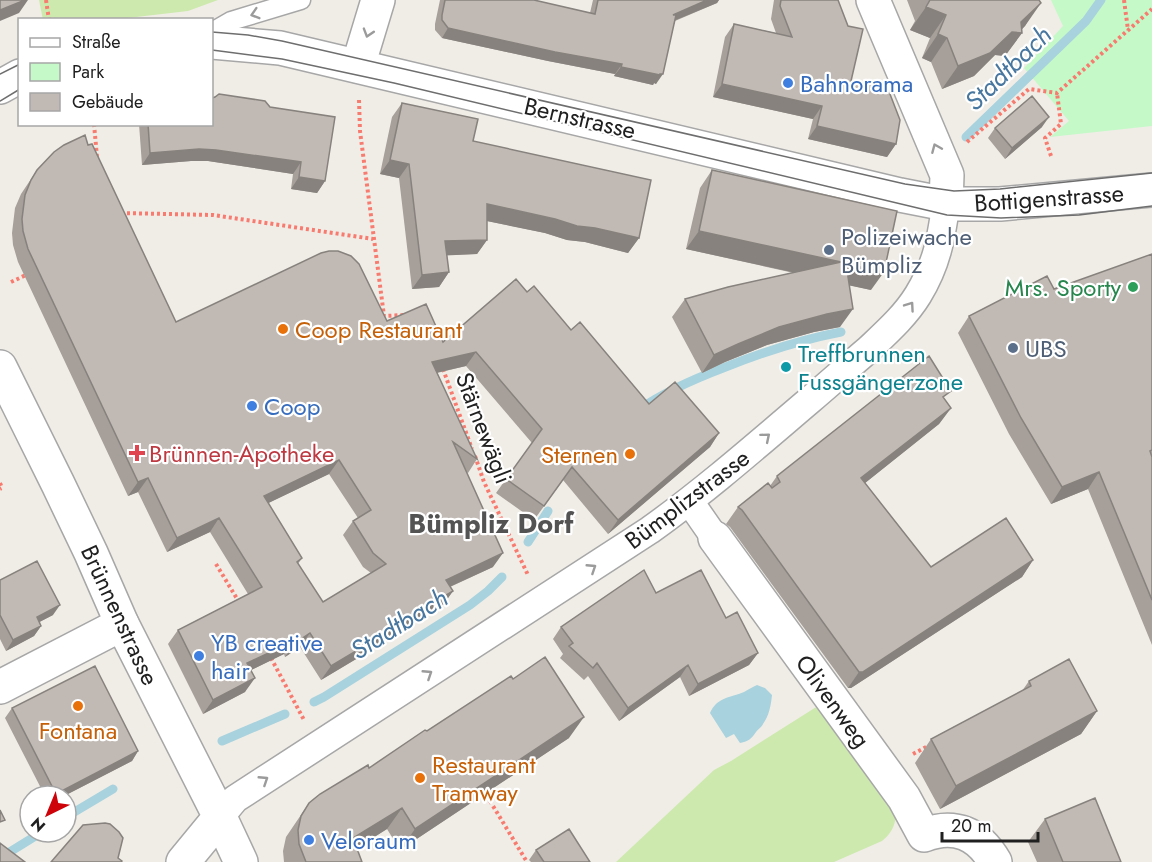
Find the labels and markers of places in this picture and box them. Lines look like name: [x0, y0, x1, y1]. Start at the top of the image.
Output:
place label: Bahnorama: [800, 66, 913, 101]
marker: Bahnorama: [781, 76, 795, 90]
place label: Polizeiwache Bümpliz: [841, 219, 972, 282]
marker: Polizeiwache Bümpliz: [822, 243, 836, 257]
place label: Mrs. Sporty: [1005, 270, 1121, 305]
marker: Mrs. Sporty: [1126, 280, 1140, 294]
place label: Coop Restaurant: [295, 312, 462, 347]
marker: Coop Restaurant: [276, 322, 290, 336]
place label: UBS: [1025, 331, 1067, 366]
place label: Treffbrunnen Fussgängerzone: [798, 336, 963, 399]
marker: UBS: [1006, 341, 1020, 355]
marker: Treffbrunnen Fussgängerzone: [779, 360, 793, 374]
place label: Coop: [264, 389, 320, 424]
marker: Coop: [245, 399, 259, 413]
place label: Brünnen-Apotheke: [149, 436, 334, 471]
place label: Sternen: [541, 437, 618, 472]
marker: Brünnen-Apotheke: [130, 446, 144, 460]
marker: Sternen: [623, 447, 637, 461]
place label: YB creative hair: [211, 625, 323, 688]
marker: YB creative hair: [192, 649, 206, 663]
marker: Fontana: [71, 699, 85, 713]
place label: Fontana: [39, 713, 117, 748]
place label: Restaurant Tramway: [432, 747, 536, 810]
marker: Restaurant Tramway: [413, 771, 427, 785]
place label: Veloraum: [321, 823, 417, 858]
marker: Veloraum: [302, 833, 316, 847]

